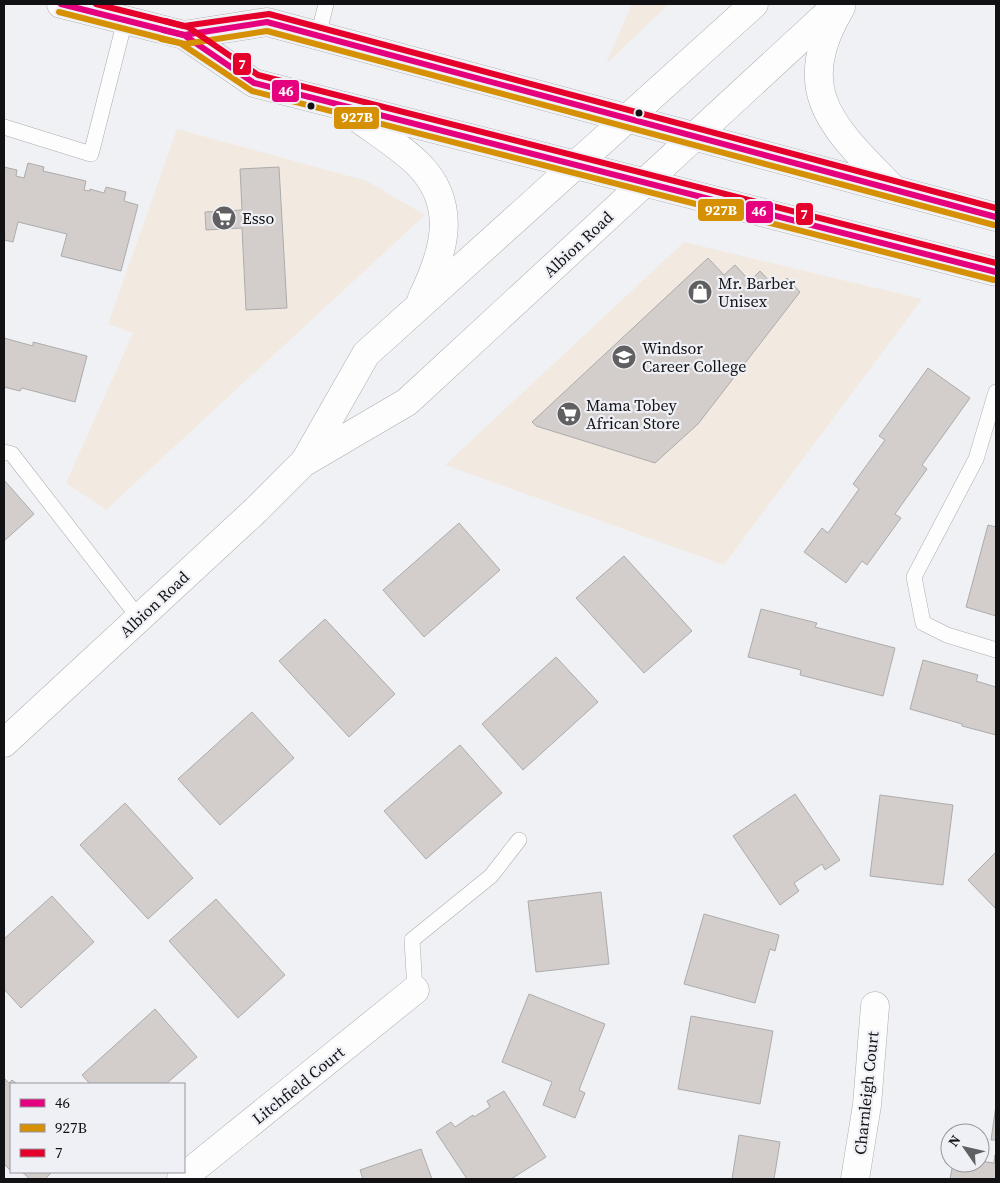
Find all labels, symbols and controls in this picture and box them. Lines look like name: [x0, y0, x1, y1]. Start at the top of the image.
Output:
line badge: 7: [232, 52, 252, 76]
text: 7: [238, 54, 246, 74]
line badge: 46: [271, 79, 300, 103]
text: 46: [278, 81, 294, 101]
unlabelled marker: [306, 101, 316, 111]
line badge: 927B: [333, 106, 380, 130]
text: 927B: [341, 107, 373, 127]
unlabelled marker: [634, 108, 644, 118]
line badge: 927B: [697, 198, 745, 222]
text: 927B: [705, 200, 737, 220]
line badge: 46: [745, 200, 774, 224]
text: 46: [751, 201, 767, 221]
line badge: 7: [795, 202, 814, 226]
text: 7: [800, 204, 808, 224]
supermarket icon: Esso: [211, 205, 237, 231]
street label: Albion Road: [538, 206, 618, 282]
place label: Esso: [242, 207, 275, 229]
place label: Mr. Barber Unisex: [718, 272, 795, 312]
shop icon: Mr. Barber Unisex: [687, 279, 713, 305]
place label: Windsor Career College: [642, 337, 746, 377]
school or university icon: Windsor Career College: [611, 344, 637, 370]
place label: Mama Tobey African Store: [586, 394, 680, 434]
supermarket icon: Mama Tobey African Store: [556, 401, 582, 427]
street label: Albion Road: [114, 566, 194, 642]
street label: Charnleigh Court: [849, 1030, 883, 1156]
street label: Litchfield Court: [247, 1041, 349, 1129]
legend: [10, 1083, 185, 1173]
text: 46: [55, 1092, 70, 1113]
text: 927B: [55, 1117, 87, 1138]
north arrow: [940, 1123, 990, 1173]
text: N: [943, 1131, 965, 1151]
text: 7: [55, 1142, 63, 1163]

